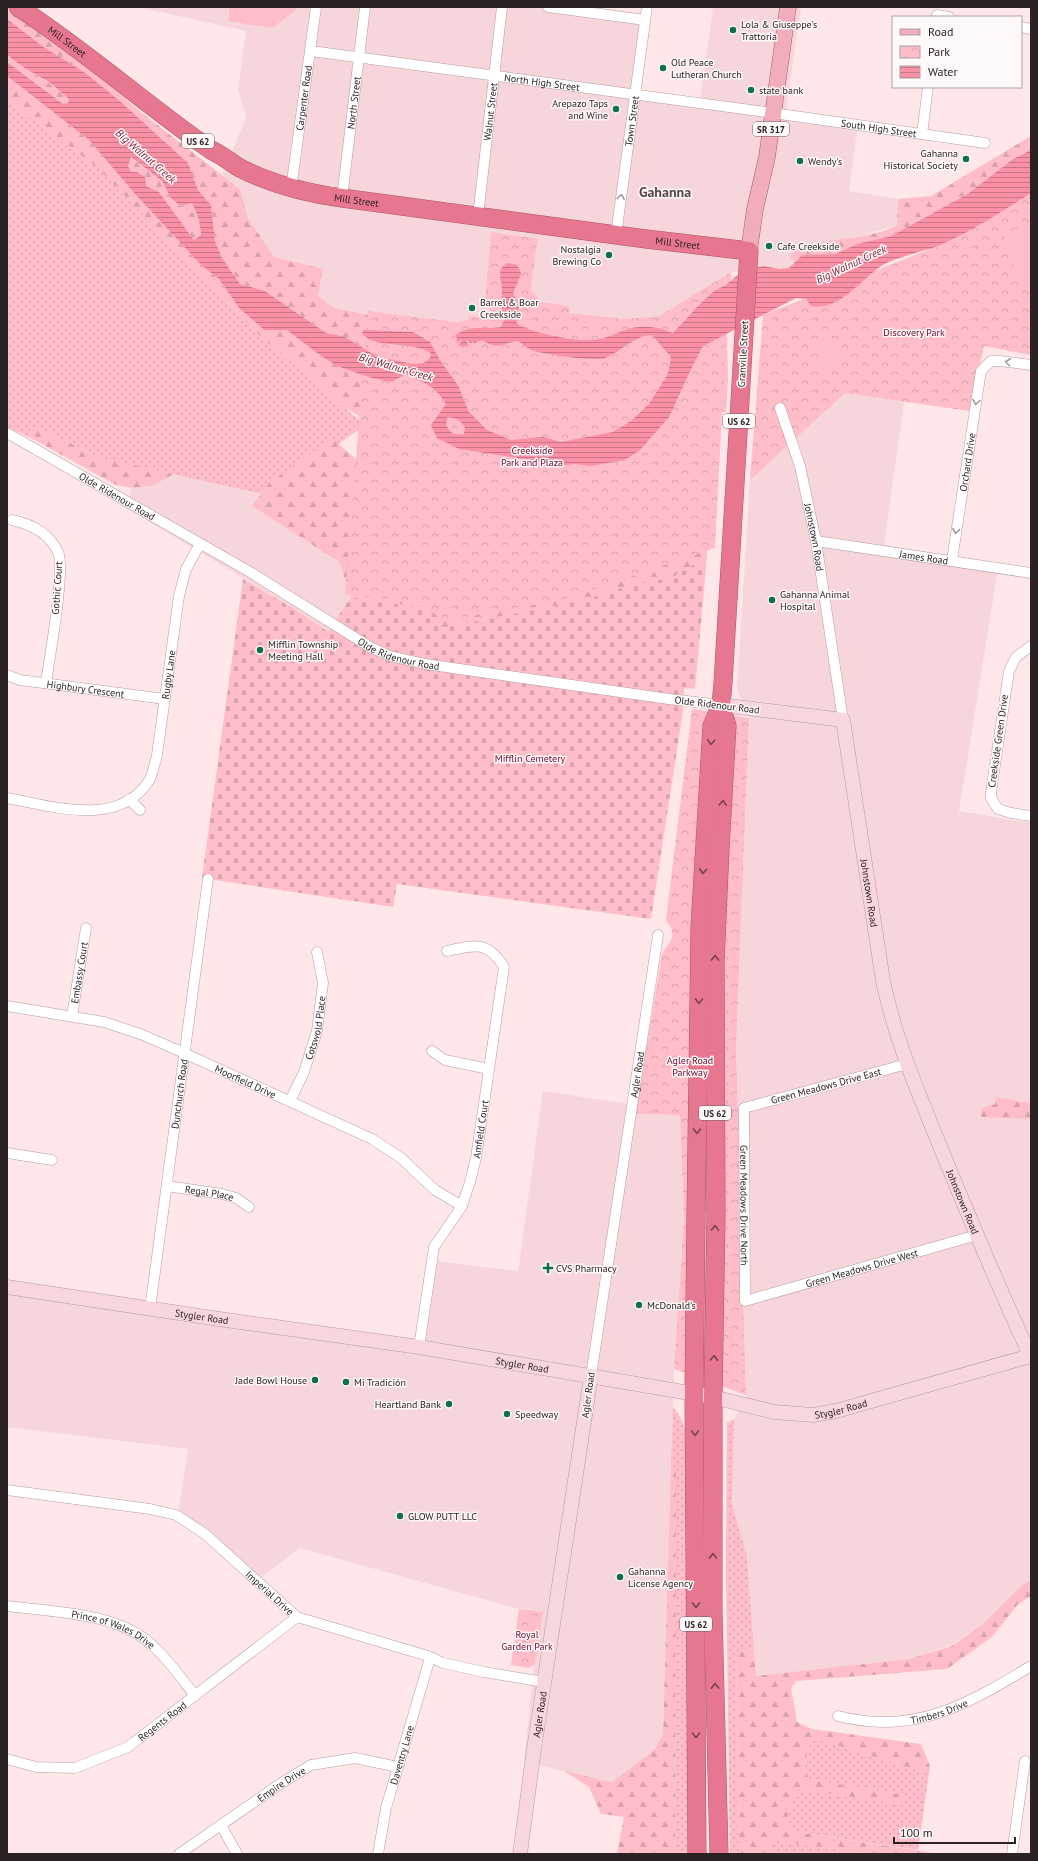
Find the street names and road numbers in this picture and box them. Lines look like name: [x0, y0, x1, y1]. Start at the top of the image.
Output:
street label: Mill Street: [45, 23, 90, 60]
street label: Carpenter Road: [293, 64, 314, 131]
street label: North High Street: [503, 71, 581, 94]
street label: North Street: [344, 75, 363, 130]
street label: Walnut Street: [480, 81, 500, 141]
street label: Town Street: [622, 94, 641, 147]
street label: South High Street: [840, 116, 918, 140]
road number: SR 317: [753, 122, 789, 136]
road number: US 62: [182, 134, 214, 148]
street label: Mill Street: [333, 190, 380, 209]
street label: Mill Street: [655, 234, 701, 252]
street label: Granville Street: [735, 320, 751, 388]
road number: US 62: [723, 414, 755, 428]
street label: Orchard Drive: [956, 432, 978, 492]
street label: Olde Ridenour Road: [77, 469, 158, 523]
street label: Johnstown Road: [801, 501, 827, 572]
street label: James Road: [898, 547, 949, 567]
street label: Gothic Court: [49, 560, 65, 615]
street label: Olde Ridenour Road: [355, 634, 440, 672]
street label: Rugby Lane: [158, 649, 178, 700]
street label: Highbury Crescent: [46, 677, 126, 700]
street label: Olde Ridenour Road: [674, 693, 760, 717]
street label: Creekside Green Drive: [985, 694, 1011, 788]
street label: Johnstown Road: [858, 857, 881, 928]
street label: Embassy Court: [68, 940, 90, 1004]
street label: Cotswold Place: [302, 995, 328, 1061]
street label: Agler Road: [627, 1051, 647, 1098]
street label: Dunchurch Road: [168, 1058, 190, 1130]
street label: Moorfield Drive: [213, 1062, 278, 1101]
street label: Green Meadows Drive East: [769, 1065, 883, 1107]
street label: Amfield Court: [470, 1099, 491, 1159]
road number: US 62: [699, 1106, 731, 1120]
street label: Green Meadows Drive North: [738, 1145, 751, 1265]
street label: Johnstown Road: [943, 1167, 982, 1236]
street label: Regal Place: [184, 1182, 235, 1204]
street label: Green Meadows Drive West: [804, 1246, 920, 1290]
street label: Stygler Road: [174, 1306, 229, 1327]
street label: Stygler Road: [494, 1354, 550, 1375]
street label: Agler Road: [578, 1371, 598, 1419]
street label: Stygler Road: [813, 1396, 869, 1421]
street label: Imperial Drive: [243, 1567, 297, 1618]
street label: Prince of Wales Drive: [71, 1607, 158, 1651]
road number: US 62: [680, 1617, 712, 1631]
street label: Agler Road: [529, 1690, 549, 1738]
street label: Timbers Drive: [909, 1696, 970, 1726]
street label: Regents Road: [135, 1698, 189, 1744]
street label: Daventry Lane: [387, 1724, 416, 1786]
street label: Empire Drive: [255, 1763, 308, 1804]

